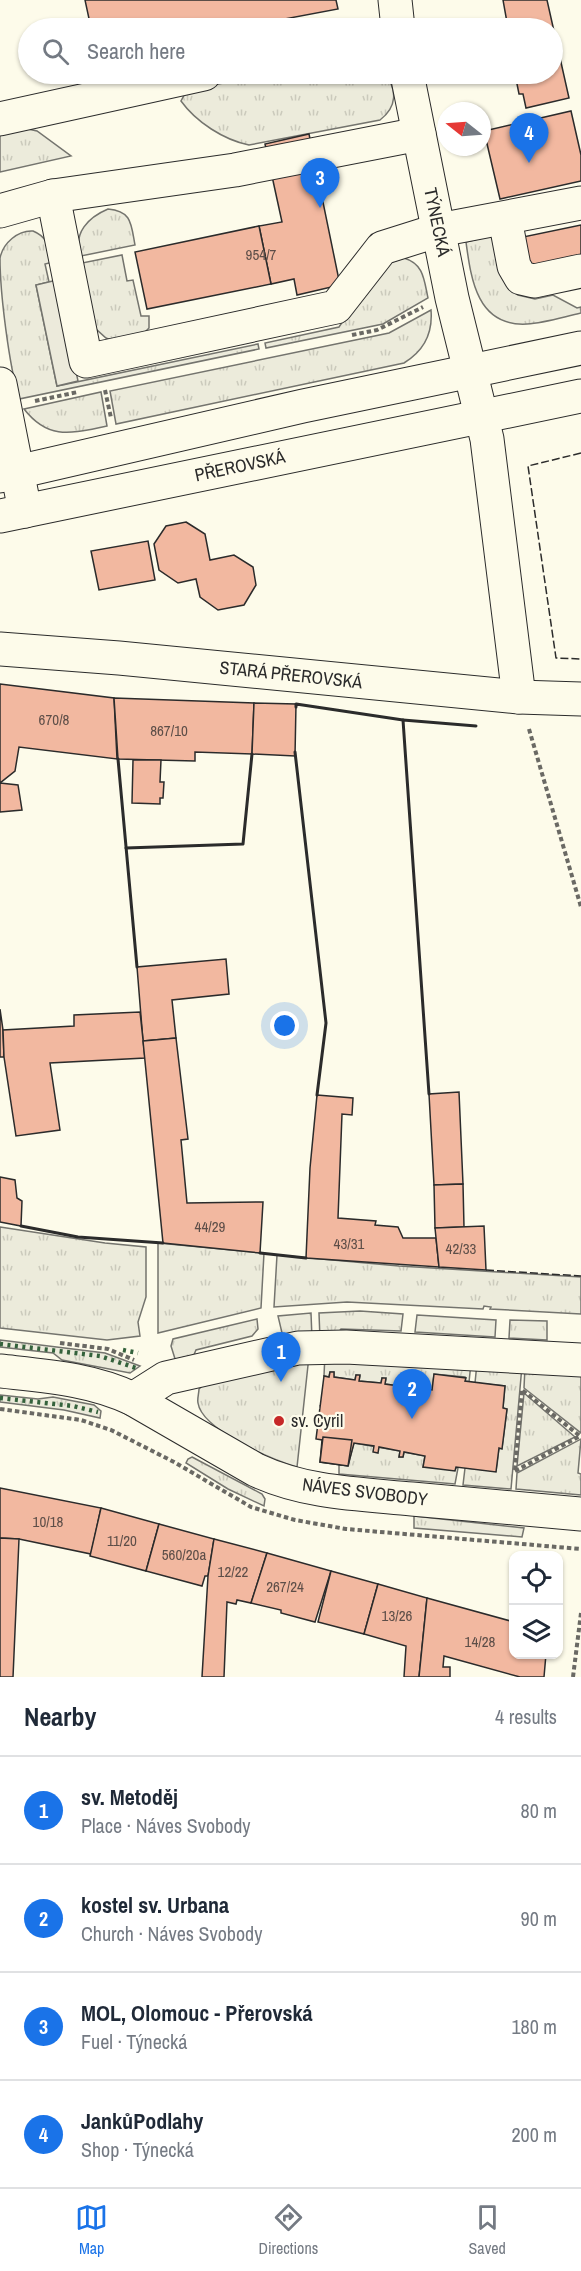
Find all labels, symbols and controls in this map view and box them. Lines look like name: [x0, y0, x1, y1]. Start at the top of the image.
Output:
search box: [18, 18, 563, 84]
icon: search: [39, 35, 72, 68]
text: Search here: [87, 36, 185, 66]
north arrow: [437, 102, 491, 156]
pin: 4: [510, 114, 548, 163]
pin: 3: [300, 158, 340, 208]
street label: TÝNECKÁ: [418, 185, 457, 259]
house number: 954/7: [246, 244, 277, 265]
street label: PŘEROVSKÁ: [192, 444, 288, 487]
street label: STARÁ PŘEROVSKÁ: [218, 655, 364, 694]
house number: 670/8: [39, 709, 70, 730]
house number: 867/10: [150, 720, 188, 741]
your location: [270, 1011, 299, 1040]
house number: 44/29: [195, 1216, 226, 1237]
house number: 43/31: [334, 1233, 365, 1254]
house number: 42/33: [446, 1238, 477, 1259]
pin: 1: [262, 1332, 300, 1382]
pin: 2: [392, 1370, 432, 1419]
place label: sv. Cyril: [291, 1408, 343, 1433]
marker: sv. Cyril: [272, 1414, 286, 1428]
street label: NÁVES SVOBODY: [301, 1471, 429, 1512]
house number: 10/18: [33, 1511, 64, 1532]
house number: 11/20: [107, 1530, 137, 1551]
house number: 560/20a: [162, 1544, 206, 1565]
map controls: [509, 1551, 563, 1659]
button: locate: [509, 1551, 563, 1605]
house number: 12/22: [218, 1561, 249, 1582]
house number: 267/24: [266, 1576, 304, 1597]
house number: 13/26: [382, 1605, 413, 1626]
button: layers: [509, 1605, 563, 1659]
house number: 14/28: [465, 1631, 496, 1652]
text: Nearby: [24, 1699, 96, 1734]
text: 4 results: [495, 1703, 557, 1730]
text: sv. Metoděj: [81, 1782, 178, 1812]
text: 1: [39, 1797, 48, 1824]
text: 80 m: [521, 1797, 557, 1824]
text: Place · Náves Svobody: [81, 1812, 251, 1839]
text: kostel sv. Urbana: [81, 1890, 229, 1920]
text: 2: [39, 1905, 48, 1932]
text: 90 m: [521, 1905, 557, 1932]
text: Church · Náves Svobody: [81, 1920, 262, 1947]
text: MOL, Olomouc - Přerovská: [81, 1998, 313, 2028]
text: 3: [39, 2013, 48, 2040]
text: 180 m: [511, 2013, 557, 2040]
text: Fuel · Týnecká: [81, 2028, 187, 2055]
text: JankůPodlahy: [81, 2106, 203, 2136]
text: 4: [39, 2121, 48, 2148]
text: 200 m: [511, 2121, 557, 2148]
text: Shop · Týnecká: [81, 2136, 194, 2163]
tab: Map: [75, 2201, 108, 2259]
tab: Directions: [258, 2201, 318, 2259]
tab: Saved: [469, 2201, 506, 2259]

